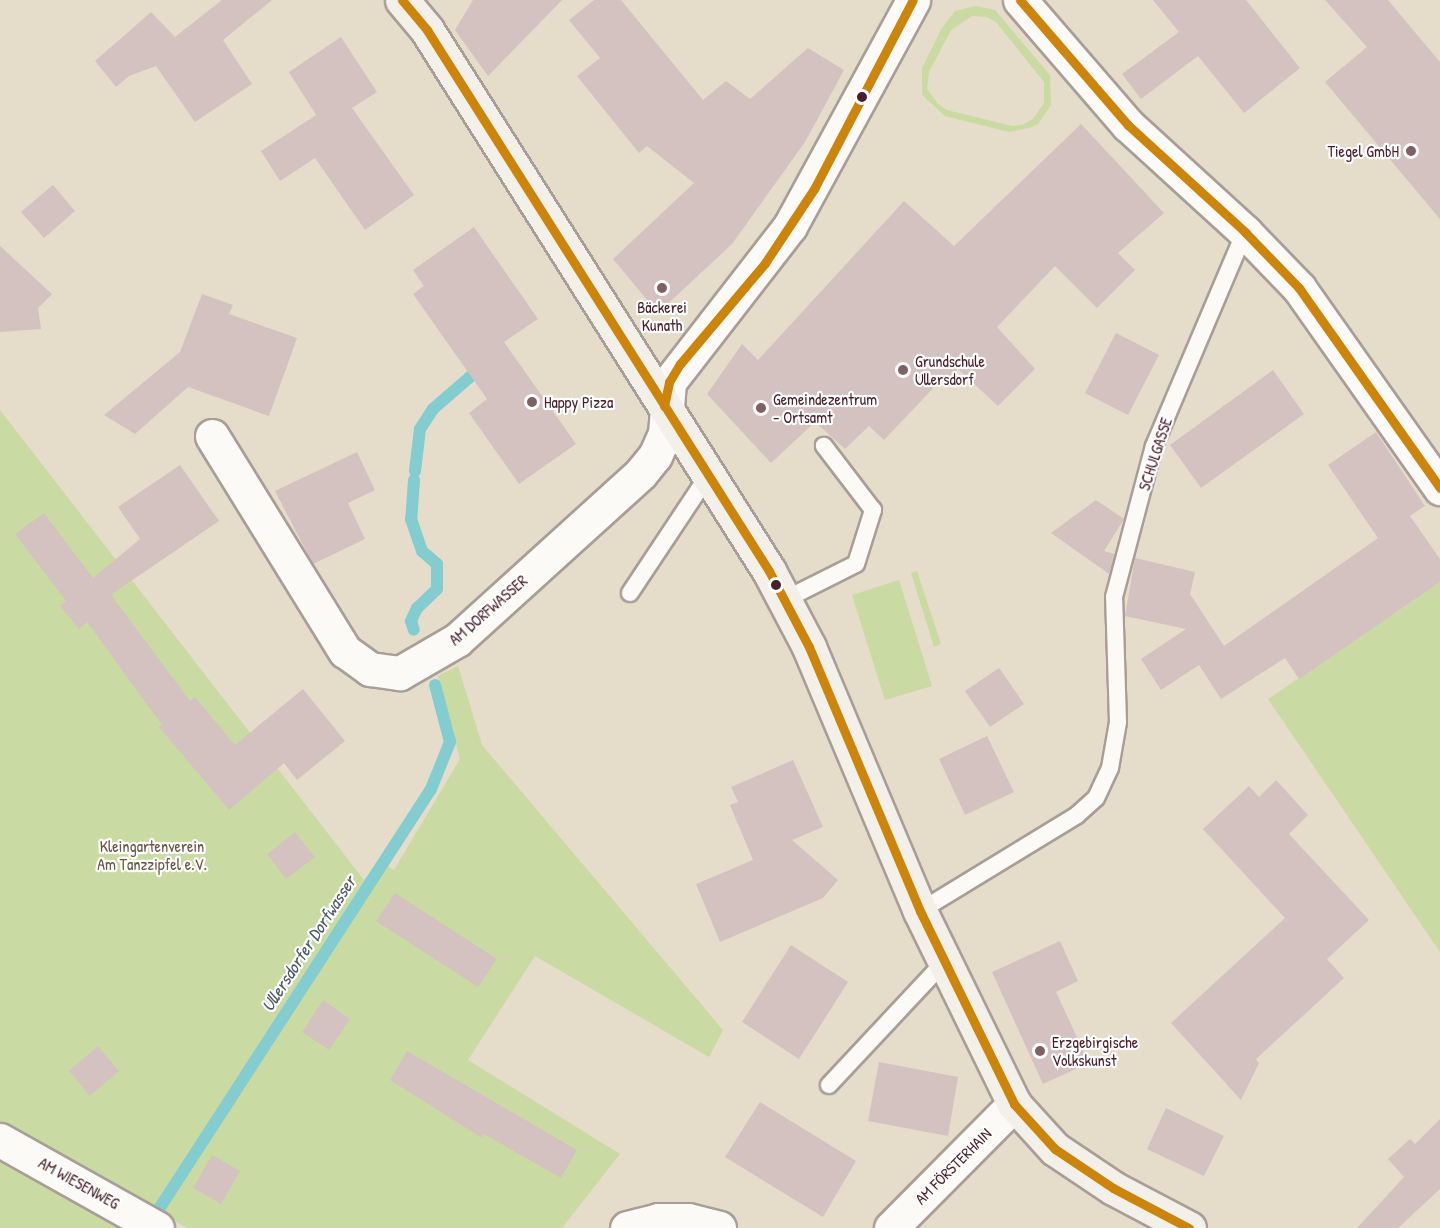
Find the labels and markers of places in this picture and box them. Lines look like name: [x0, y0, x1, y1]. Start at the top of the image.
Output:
unlabelled marker: [856, 91, 868, 103]
place label: Tiegel GmbH: [1327, 141, 1399, 161]
marker: Tiegel GmbH: [1404, 144, 1418, 158]
marker: Bäckerei Kunath: [655, 281, 669, 295]
place label: Bäckerei Kunath: [637, 297, 687, 335]
place label: Grundschule Ullersdorf: [915, 351, 985, 389]
marker: Grundschule Ullersdorf: [896, 363, 910, 377]
place label: Gemeindezentrum - Ortsamt: [773, 389, 877, 427]
place label: Happy Pizza: [544, 392, 613, 412]
marker: Happy Pizza: [525, 395, 539, 409]
marker: Gemeindezentrum - Ortsamt: [754, 401, 768, 415]
unlabelled marker: [770, 579, 782, 591]
place label: Erzgebirgische Volkskunst: [1052, 1032, 1138, 1070]
marker: Erzgebirgische Volkskunst: [1033, 1044, 1047, 1058]

